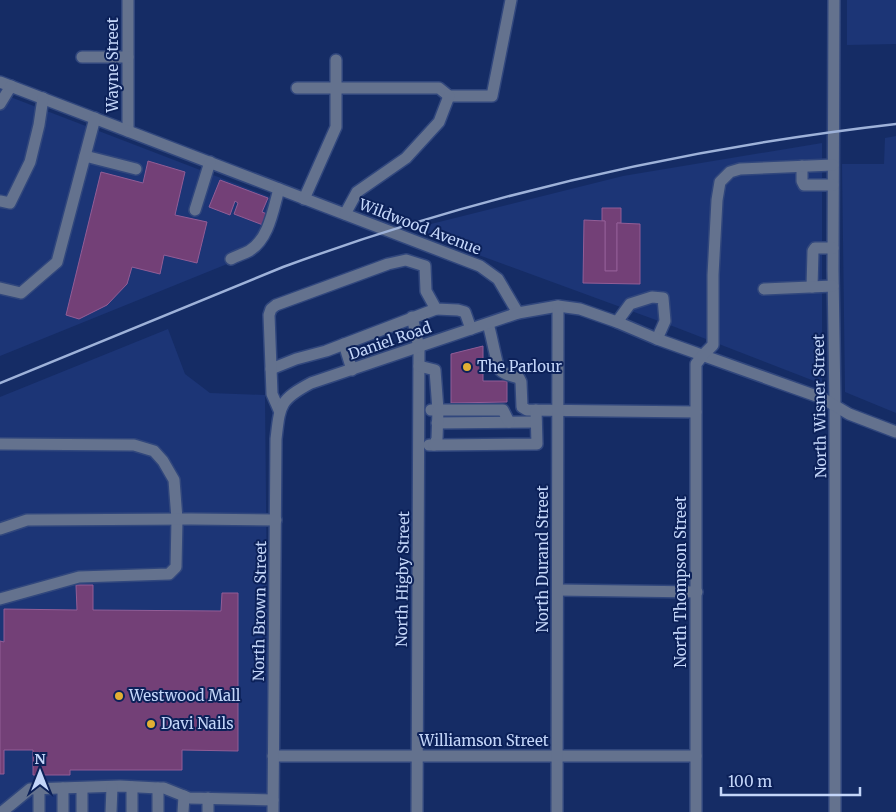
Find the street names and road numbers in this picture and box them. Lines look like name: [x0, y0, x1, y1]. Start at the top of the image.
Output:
street label: Wayne Street: [103, 17, 122, 114]
street label: Wildwood Avenue: [355, 194, 484, 259]
street label: Daniel Road: [346, 317, 434, 364]
street label: North Wisner Street: [809, 334, 830, 478]
street label: North Durand Street: [533, 485, 552, 633]
street label: North Thompson Street: [671, 496, 690, 668]
street label: North Higby Street: [392, 511, 413, 647]
street label: North Brown Street: [249, 540, 270, 681]
street label: Williamson Street: [418, 731, 549, 750]

